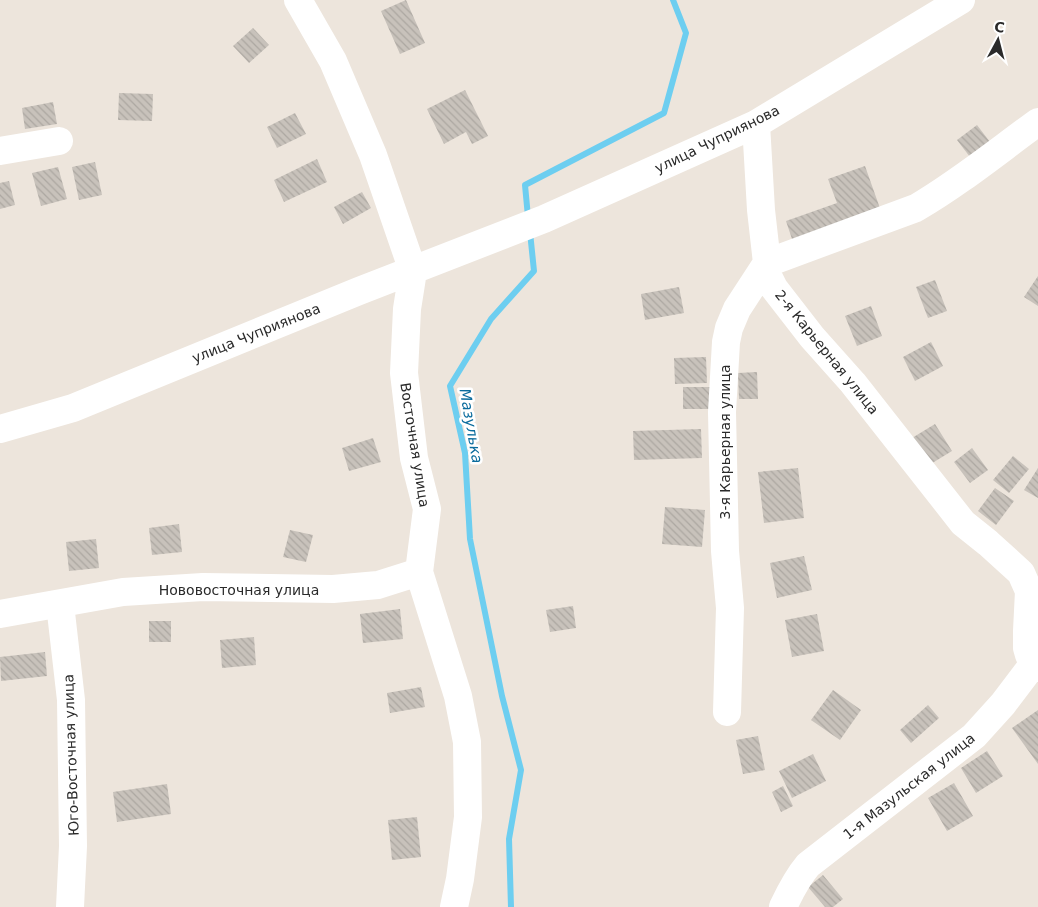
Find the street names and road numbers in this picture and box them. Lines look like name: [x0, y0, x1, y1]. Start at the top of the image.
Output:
street label: улица Чуприянова: [652, 102, 782, 176]
street label: 2-я Карьерная улица: [772, 287, 882, 417]
street label: улица Чуприянова: [190, 300, 322, 366]
street label: 3-я Карьерная улица: [717, 364, 733, 520]
street label: Восточная улица: [397, 382, 433, 508]
street label: Нововосточная улица: [159, 582, 319, 598]
street label: Юго-Восточная улица: [60, 674, 82, 836]
street label: 1-я Мазульская улица: [840, 730, 978, 842]

